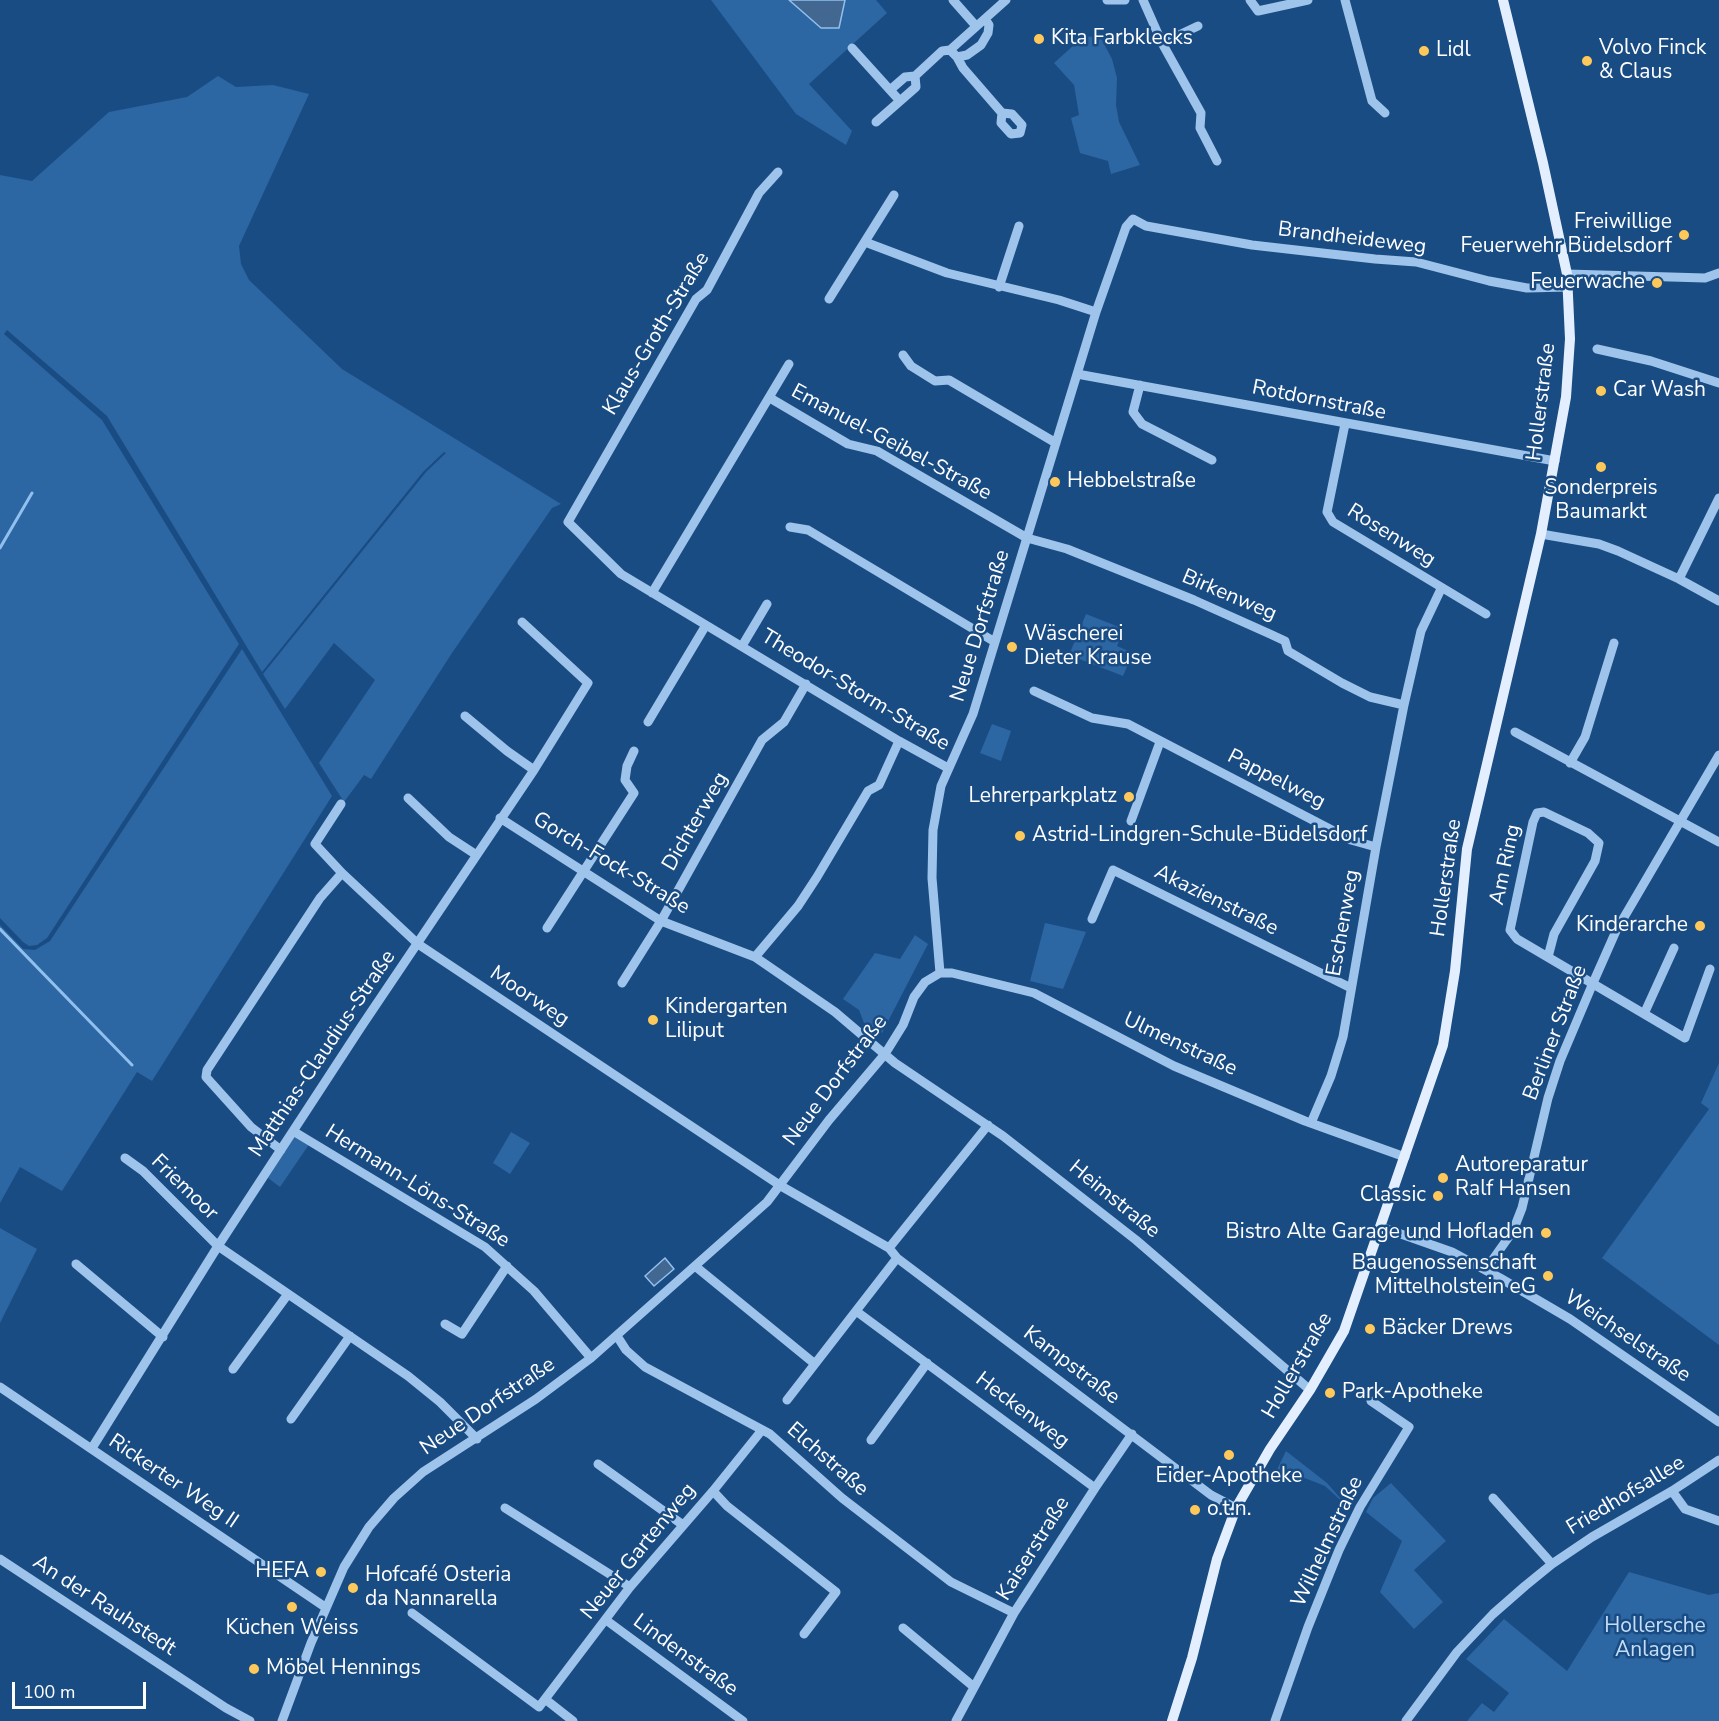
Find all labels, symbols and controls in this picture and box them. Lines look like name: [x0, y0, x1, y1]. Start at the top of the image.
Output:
place label: Kita Farbklecks: [1051, 26, 1193, 52]
marker: Kita Farbklecks: [1032, 32, 1046, 46]
place label: Volvo Finck & Claus: [1599, 36, 1706, 86]
place label: Lidl: [1436, 38, 1471, 64]
marker: Lidl: [1417, 44, 1431, 58]
marker: Volvo Finck & Claus: [1580, 54, 1594, 68]
place label: Freiwillige Feuerwehr Büdelsdorf: [1461, 210, 1672, 260]
street label: Brandheideweg: [1276, 217, 1428, 261]
marker: Freiwillige Feuerwehr Büdelsdorf: [1677, 228, 1691, 242]
street label: Klaus-Groth-Straße: [598, 248, 716, 420]
place label: Feuerwache: [1530, 270, 1645, 296]
marker: Feuerwache: [1650, 276, 1664, 290]
street label: Hollerstraße: [1522, 342, 1562, 462]
street label: Rotdornstraße: [1250, 376, 1388, 426]
place label: Car Wash: [1613, 378, 1706, 404]
street label: Emanuel-Geibel-Straße: [787, 379, 995, 507]
marker: Car Wash: [1594, 384, 1608, 398]
marker: Sonderpreis Baumarkt: [1594, 460, 1608, 474]
place label: Hebbelstraße: [1067, 469, 1196, 495]
marker: Hebbelstraße: [1048, 475, 1062, 489]
place label: Sonderpreis Baumarkt: [1544, 476, 1658, 526]
street label: Rosenweg: [1342, 499, 1440, 573]
street label: Neue Dorfstraße: [946, 547, 1016, 705]
street label: Birkenweg: [1178, 565, 1280, 627]
place label: Wäscherei Dieter Krause: [1024, 622, 1152, 672]
street label: Theodor-Storm-Straße: [756, 625, 954, 757]
marker: Wäscherei Dieter Krause: [1005, 640, 1019, 654]
street label: Pappelweg: [1223, 745, 1329, 815]
street label: Dichterweg: [658, 768, 734, 876]
place label: Lehrerparkplatz: [968, 784, 1117, 810]
marker: Lehrerparkplatz: [1122, 790, 1136, 804]
street label: Gorch-Fock-Straße: [528, 807, 694, 921]
street label: Hollerstraße: [1426, 818, 1468, 938]
street label: Am Ring: [1485, 822, 1527, 908]
place label: Astrid-Lindgren-Schule-Büdelsdorf: [1032, 823, 1367, 849]
marker: Astrid-Lindgren-Schule-Büdelsdorf: [1013, 829, 1027, 843]
street label: Akazienstraße: [1150, 860, 1282, 942]
street label: Eschenweg: [1322, 868, 1366, 978]
place label: Kinderarche: [1576, 913, 1688, 939]
marker: Kinderarche: [1693, 919, 1707, 933]
street label: Matthias-Claudius-Straße: [244, 946, 402, 1162]
street label: Moorweg: [484, 961, 574, 1033]
street label: Berliner Straße: [1519, 962, 1593, 1104]
place label: Kindergarten Liliput: [665, 995, 788, 1045]
street label: Ulmenstraße: [1119, 1008, 1241, 1082]
street label: Neue Dorfstraße: [779, 1011, 893, 1151]
marker: Kindergarten Liliput: [646, 1013, 660, 1027]
street label: Hermann-Löns-Straße: [320, 1120, 514, 1254]
street label: Friemoor: [145, 1150, 223, 1226]
place label: Autoreparatur Ralf Hansen: [1455, 1153, 1588, 1203]
street label: Heimstraße: [1063, 1156, 1165, 1244]
marker: Autoreparatur Ralf Hansen: [1436, 1171, 1450, 1185]
place label: Classic: [1360, 1183, 1426, 1209]
marker: Classic: [1431, 1189, 1445, 1203]
place label: Bistro Alte Garage und Hofladen: [1226, 1220, 1534, 1246]
marker: Bistro Alte Garage und Hofladen: [1539, 1226, 1553, 1240]
place label: Baugenossenschaft Mittelholstein eG: [1352, 1251, 1536, 1301]
marker: Baugenossenschaft Mittelholstein eG: [1541, 1269, 1555, 1283]
street label: Weichselstraße: [1559, 1285, 1695, 1389]
street label: Hollerstraße: [1257, 1308, 1339, 1424]
place label: Bäcker Drews: [1382, 1316, 1513, 1342]
street label: Kampstraße: [1018, 1321, 1124, 1411]
marker: Bäcker Drews: [1363, 1322, 1377, 1336]
street label: Neue Dorfstraße: [416, 1353, 560, 1461]
street label: Heckenweg: [970, 1368, 1074, 1454]
place label: Park-Apotheke: [1342, 1380, 1483, 1406]
marker: Park-Apotheke: [1323, 1386, 1337, 1400]
street label: Elchstraße: [781, 1418, 873, 1502]
street label: Rickerter Weg II: [103, 1429, 243, 1535]
marker: Eider-Apotheke: [1222, 1448, 1236, 1462]
street label: Friedhofsallee: [1562, 1451, 1690, 1541]
place label: Eider-Apotheke: [1155, 1464, 1303, 1490]
street label: Wilhelmstraße: [1287, 1473, 1369, 1611]
street label: Neuer Gartenweg: [576, 1479, 702, 1625]
street label: Kaiserstraße: [992, 1492, 1076, 1606]
place label: o.t.n.: [1207, 1497, 1252, 1523]
marker: o.t.n.: [1188, 1503, 1202, 1517]
street label: An der Rauhstedt: [28, 1550, 180, 1662]
place label: HEFA: [255, 1559, 309, 1585]
place label: Hofcafé Osteria da Nannarella: [365, 1563, 511, 1613]
marker: HEFA: [314, 1565, 328, 1579]
marker: Hofcafé Osteria da Nannarella: [346, 1581, 360, 1595]
marker: Küchen Weiss: [285, 1600, 299, 1614]
street label: Lindenstraße: [628, 1610, 742, 1702]
park label: Hollersche Anlagen: [1604, 1614, 1706, 1664]
place label: Küchen Weiss: [226, 1616, 358, 1642]
place label: Möbel Hennings: [266, 1656, 421, 1682]
marker: Möbel Hennings: [247, 1662, 261, 1676]
scale bar: [15, 1670, 148, 1708]
text: 100 m: [23, 1680, 75, 1704]

